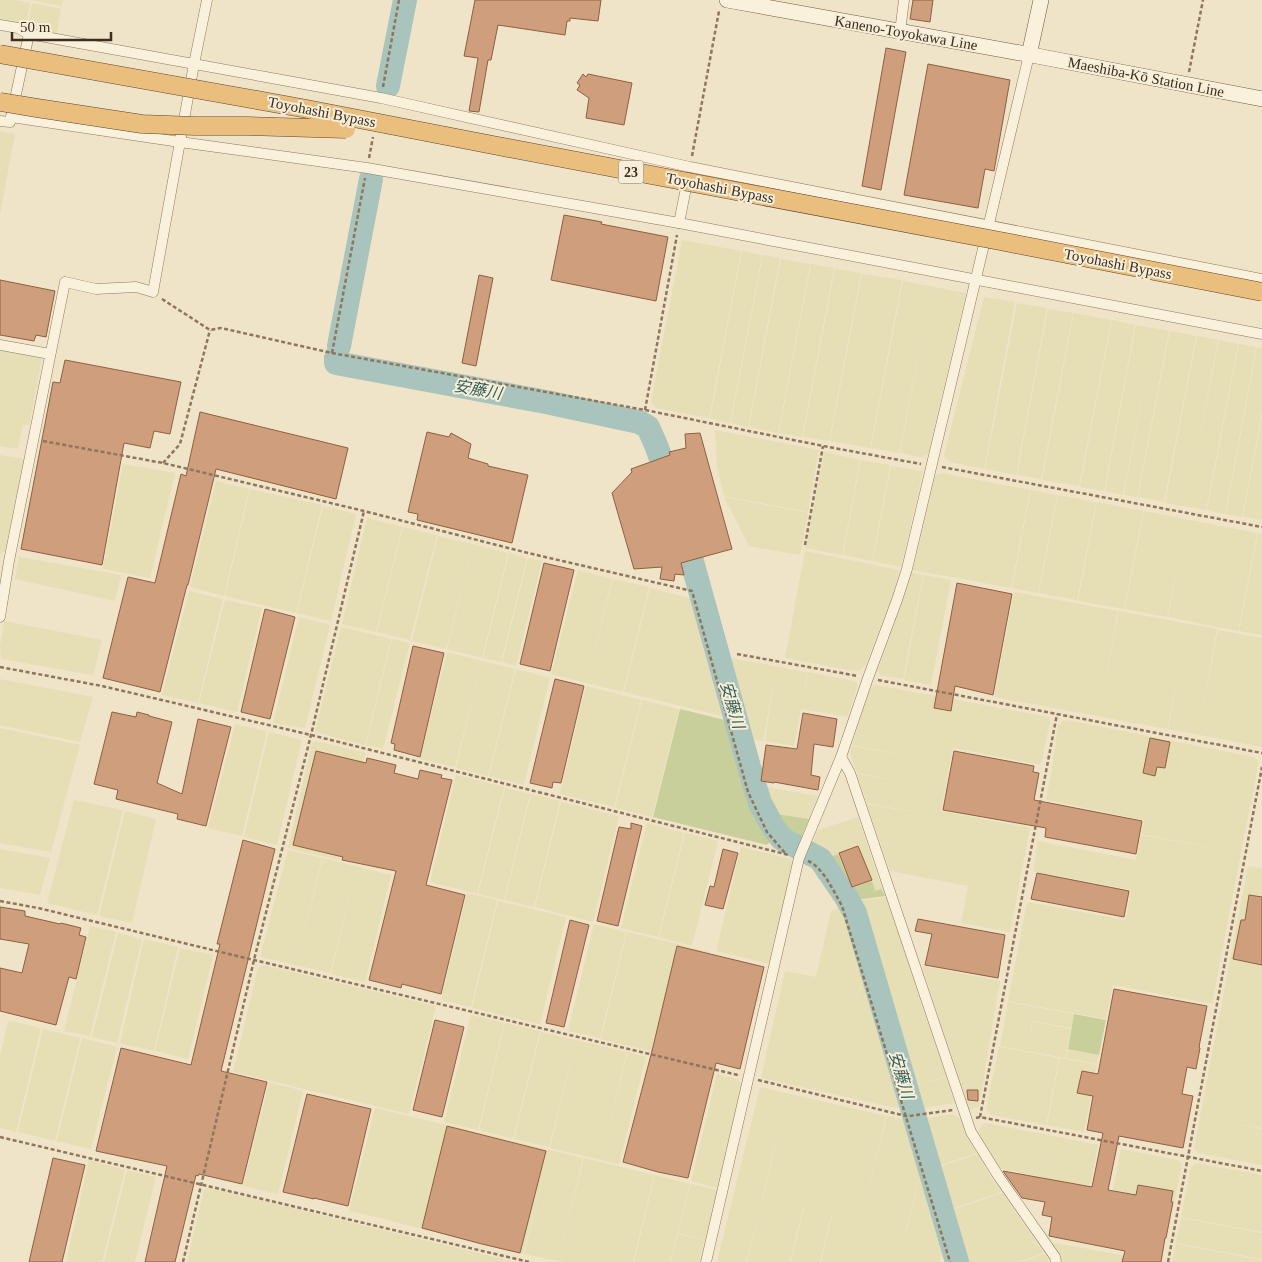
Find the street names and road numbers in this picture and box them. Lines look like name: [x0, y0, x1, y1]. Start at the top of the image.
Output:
street label: Kaneno-Toyokawa Line: [833, 13, 979, 54]
street label: Maeshiba-Kō Station Line: [1066, 54, 1226, 100]
street label: Toyohashi Bypass: [267, 94, 377, 130]
road number: 23: [618, 160, 644, 183]
street label: Toyohashi Bypass: [665, 170, 775, 206]
street label: Toyohashi Bypass: [1063, 246, 1173, 282]

